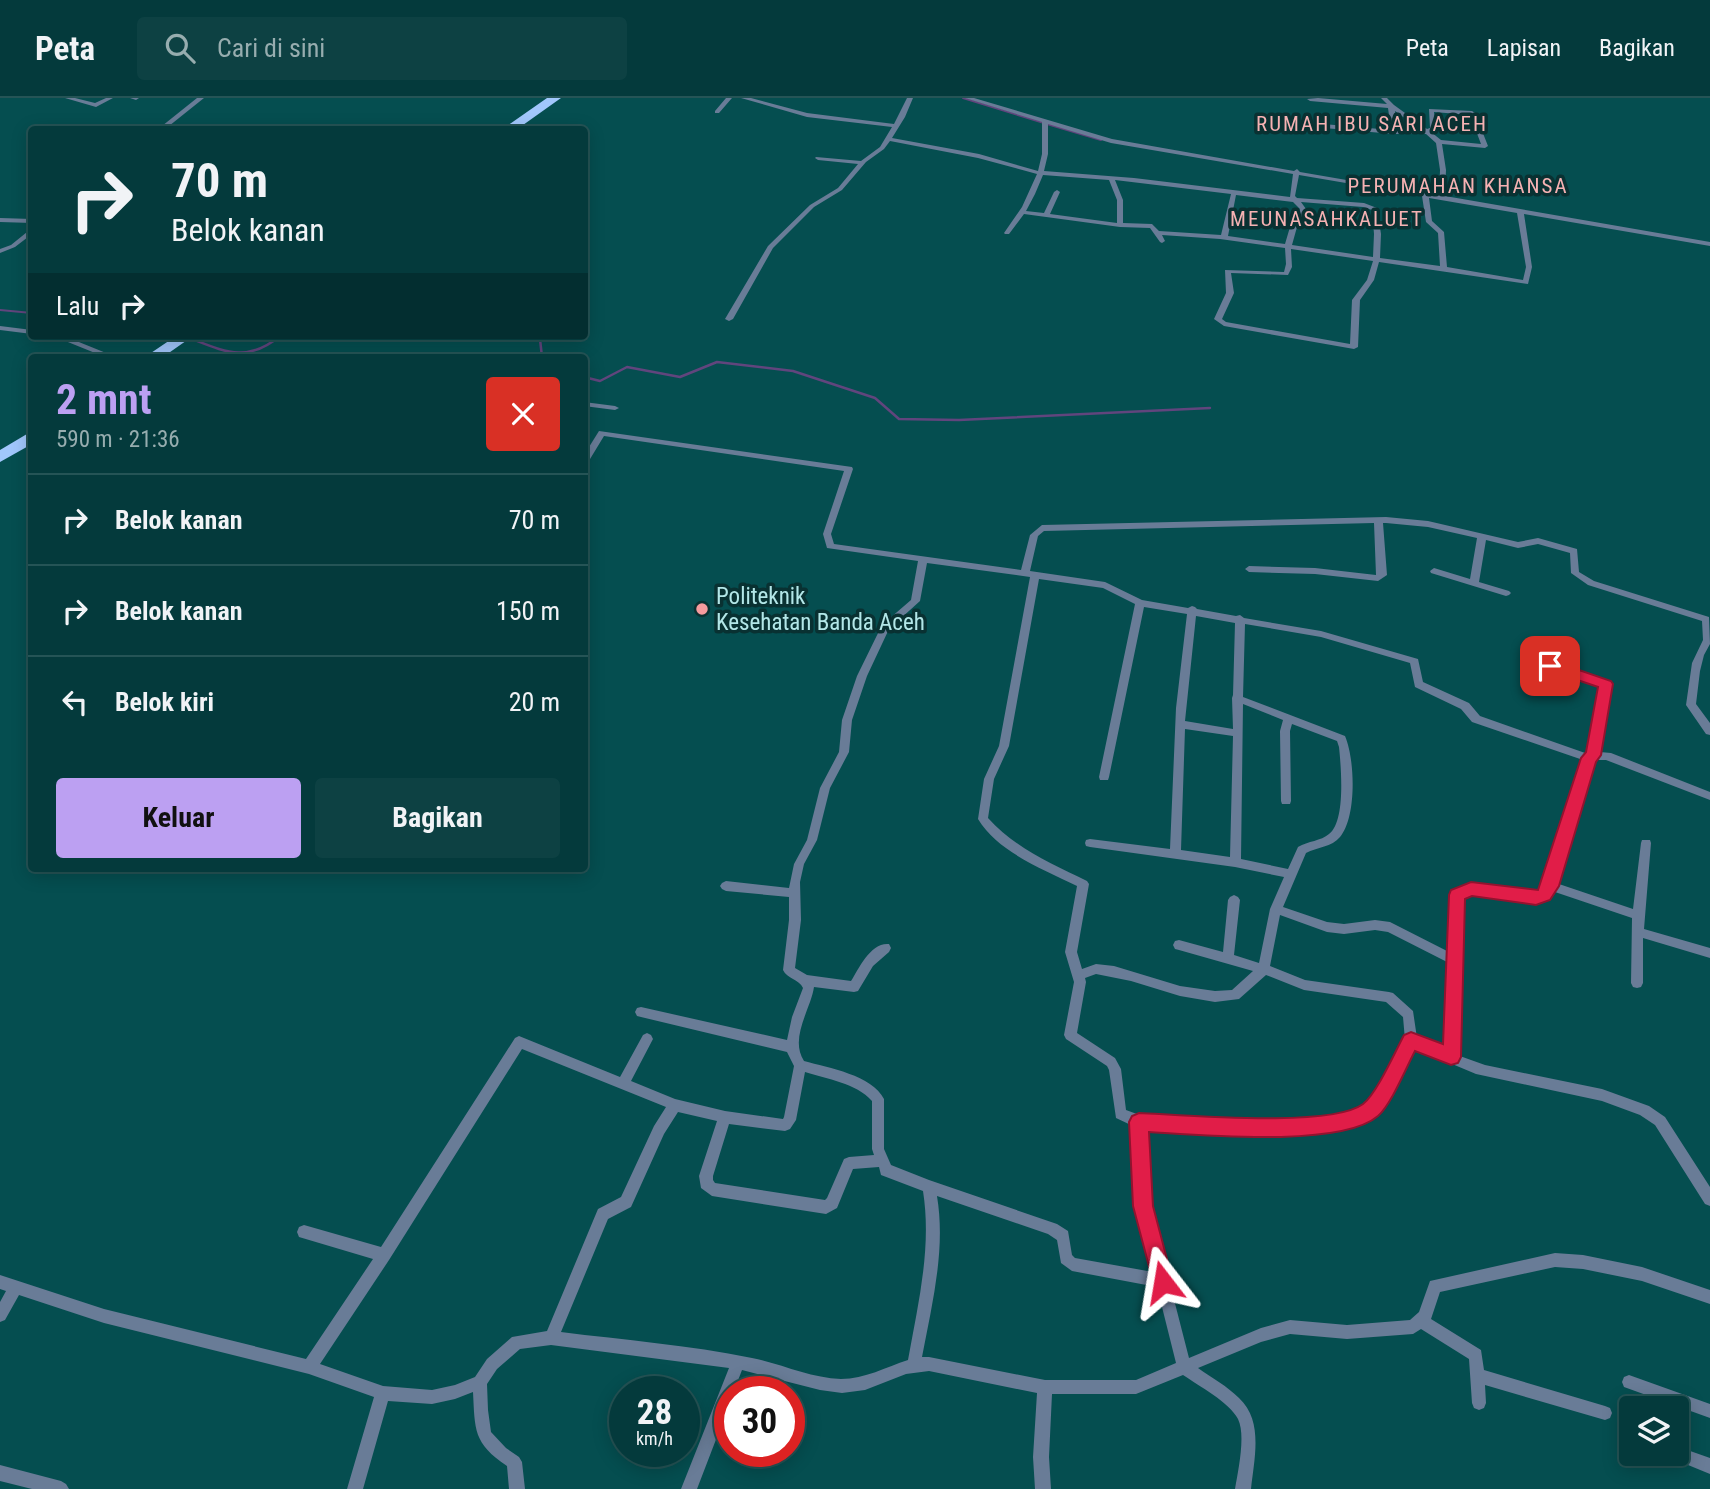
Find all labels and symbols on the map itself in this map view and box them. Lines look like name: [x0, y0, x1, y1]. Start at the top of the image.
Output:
district label: RUMAH IBU SARI ACEH: [1256, 112, 1488, 136]
district label: PERUMAHAN KHANSA: [1347, 174, 1569, 198]
district label: MEUNASAHKALUET: [1230, 207, 1424, 231]
place label: Politeknik Kesehatan Banda Aceh: [716, 583, 925, 636]
marker: Politeknik Kesehatan Banda Aceh: [694, 601, 710, 617]
pin: [1520, 636, 1580, 696]
position arrow: [1126, 1245, 1200, 1319]
speed limit sign: 30: [714, 1376, 805, 1467]

